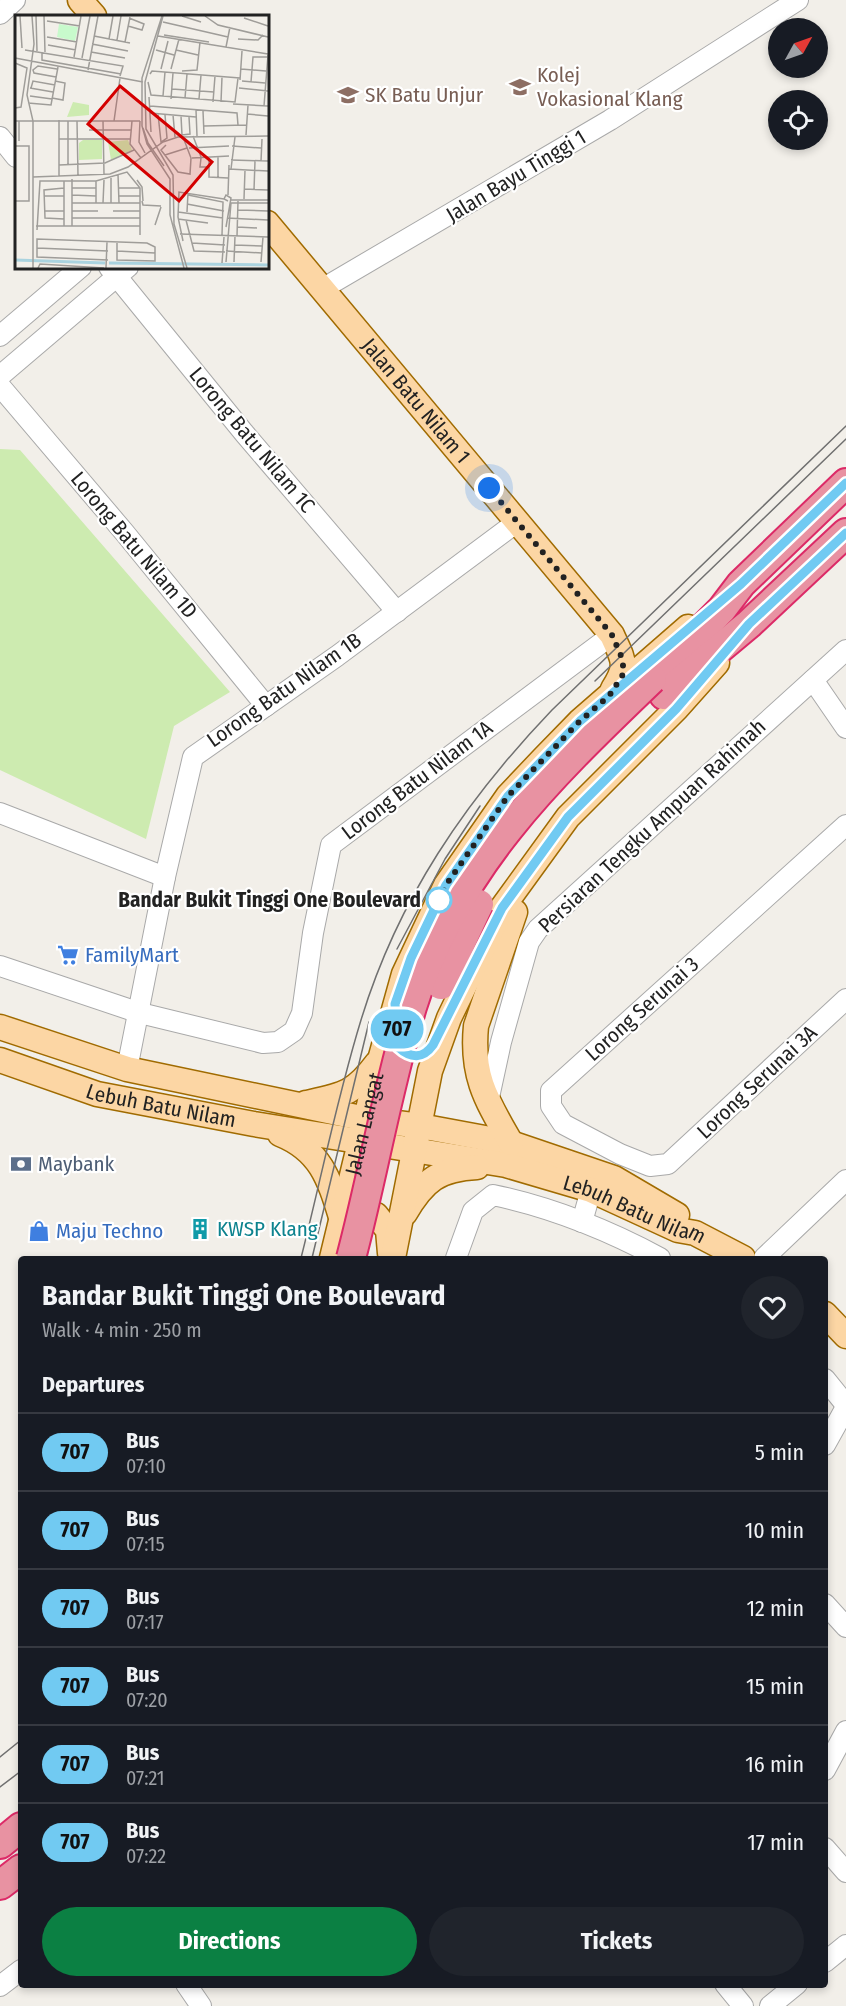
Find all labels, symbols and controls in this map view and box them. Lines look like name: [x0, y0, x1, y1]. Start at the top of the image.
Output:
inset map: [15, 15, 268, 268]
north arrow: [768, 18, 828, 78]
map controls: [768, 18, 828, 150]
place label: Kolej Vokasional Klang: [537, 62, 683, 112]
school or university icon: Kolej Vokasional Klang: [508, 75, 532, 99]
place label: SK Batu Unjur: [365, 82, 484, 108]
school or university icon: SK Batu Unjur: [336, 83, 360, 107]
button: locate: [768, 90, 828, 150]
street label: Jalan Bayu Tinggi 1: [441, 124, 591, 228]
street label: Jalan Batu Nilam 1: [356, 333, 476, 469]
street label: Lorong Batu Nilam 1C: [184, 362, 321, 518]
street label: Lorong Batu Nilam 1D: [65, 466, 203, 624]
your location: [474, 473, 504, 503]
street label: Lorong Batu Nilam 1B: [202, 627, 366, 753]
street label: Persiaran Tengku Ampuan Rahimah: [533, 714, 771, 938]
street label: Lorong Batu Nilam 1A: [336, 715, 498, 845]
place label: Bandar Bukit Tinggi One Boulevard: [118, 887, 421, 913]
marker: Bandar Bukit Tinggi One Boulevard: [426, 887, 452, 913]
place label: FamilyMart: [85, 942, 179, 968]
supermarket icon: FamilyMart: [56, 943, 80, 967]
street label: Lorong Serunai 3: [580, 951, 704, 1067]
line badge: 707: [362, 1010, 432, 1048]
text: 707: [383, 1016, 411, 1042]
street label: Lorong Serunai 3A: [692, 1020, 822, 1144]
street label: Jalan Langat: [340, 1070, 390, 1178]
street label: Lebuh Batu Nilam: [83, 1078, 238, 1133]
place label: Maybank: [38, 1151, 115, 1177]
bank icon: Maybank: [9, 1152, 33, 1176]
street label: Lebuh Batu Nilam: [560, 1169, 710, 1249]
place label: KWSP Klang: [217, 1216, 318, 1242]
building icon: KWSP Klang: [188, 1217, 212, 1241]
place label: Maju Techno: [56, 1218, 163, 1244]
shop icon: Maju Techno: [27, 1219, 51, 1243]
button: heart: [741, 1276, 804, 1339]
text: Bandar Bukit Tinggi One Boulevard: [42, 1279, 446, 1312]
text: Walk · 4 min · 250 m: [42, 1318, 202, 1342]
text: Departures: [42, 1371, 144, 1398]
text: Bus: [126, 1427, 159, 1454]
text: 707: [61, 1439, 89, 1465]
text: 5 min: [755, 1439, 804, 1466]
text: 07:10: [126, 1454, 166, 1478]
text: Bus: [126, 1505, 159, 1532]
text: 707: [61, 1517, 89, 1543]
text: 10 min: [745, 1517, 804, 1544]
text: 07:15: [126, 1532, 165, 1556]
text: Bus: [126, 1583, 159, 1610]
text: 707: [61, 1595, 89, 1621]
text: 12 min: [746, 1595, 804, 1622]
text: 07:17: [126, 1610, 163, 1634]
text: Bus: [126, 1661, 159, 1688]
text: 707: [61, 1673, 89, 1699]
text: 15 min: [746, 1673, 804, 1700]
text: 07:20: [126, 1688, 168, 1712]
text: Bus: [126, 1739, 159, 1766]
text: 707: [61, 1751, 89, 1777]
text: 16 min: [745, 1751, 804, 1778]
text: 07:21: [126, 1766, 165, 1790]
text: Bus: [126, 1817, 159, 1844]
text: 707: [61, 1829, 89, 1855]
text: 17 min: [747, 1829, 804, 1856]
text: 07:22: [126, 1844, 166, 1868]
button: Directions: [42, 1907, 417, 1976]
button: Tickets: [429, 1907, 804, 1976]

